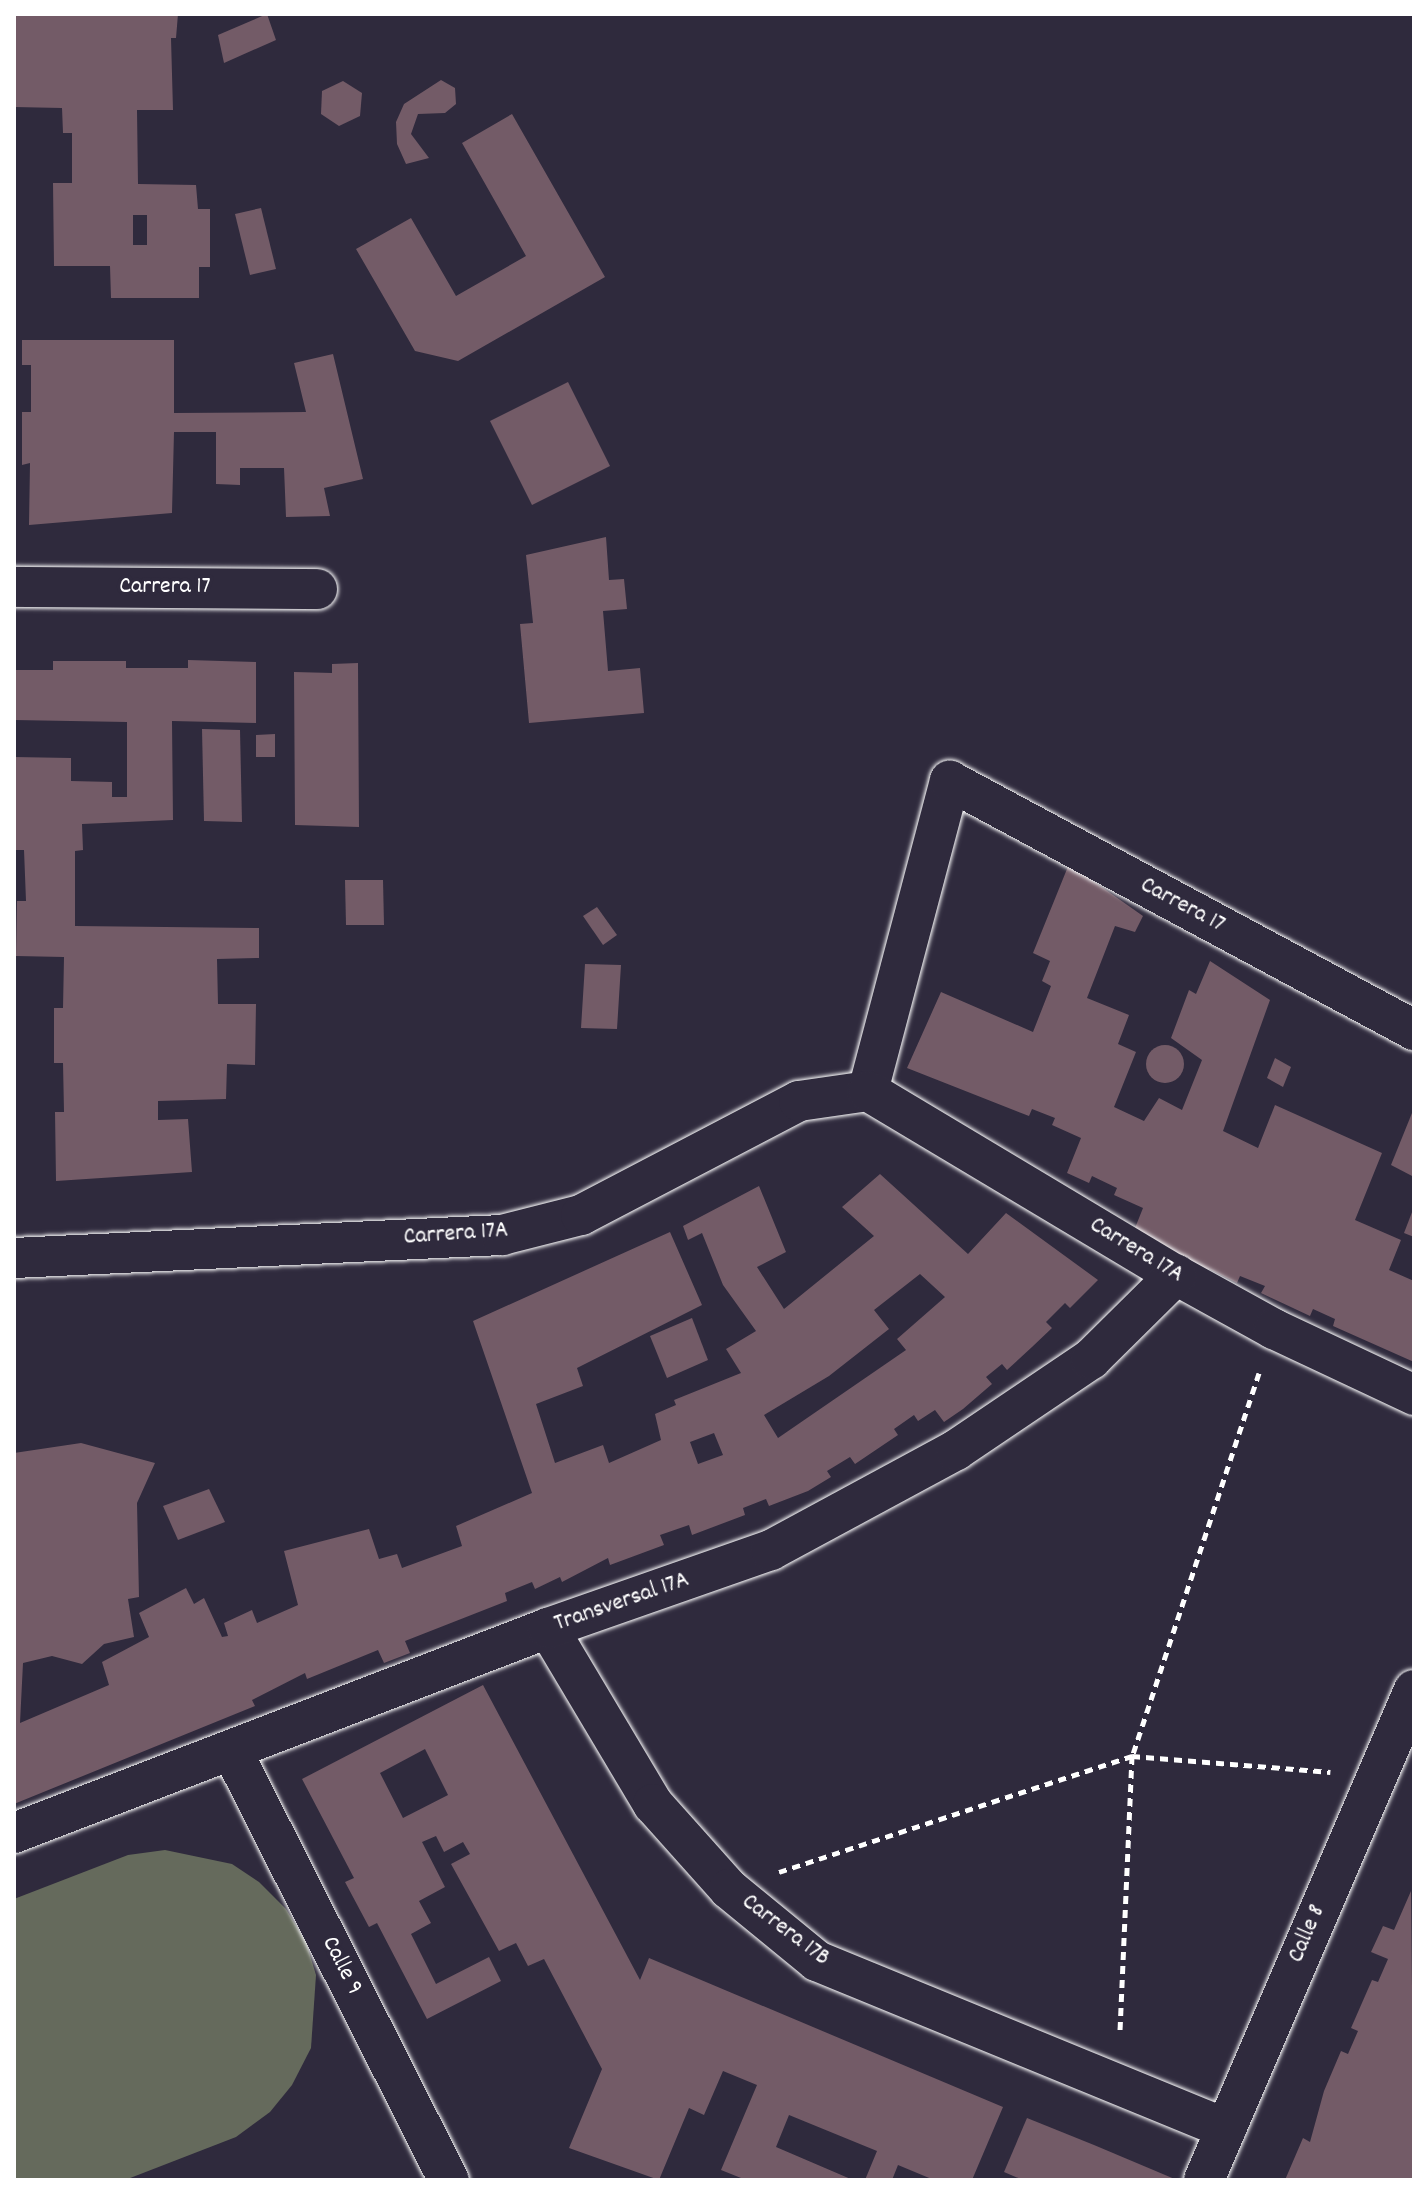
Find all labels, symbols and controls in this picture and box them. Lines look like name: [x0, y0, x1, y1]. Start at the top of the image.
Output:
street label: Carrera 17: [119, 574, 211, 602]
street label: Carrera 17: [1135, 872, 1229, 940]
street label: Carrera 17A: [1084, 1212, 1188, 1290]
street label: Carrera 17A: [403, 1217, 509, 1253]
street label: Transversal 17A: [551, 1567, 693, 1639]
street label: Carrera 17B: [735, 1889, 835, 1973]
street label: Calle 8: [1283, 1901, 1333, 1967]
street label: Calle 9: [314, 1932, 368, 2000]

